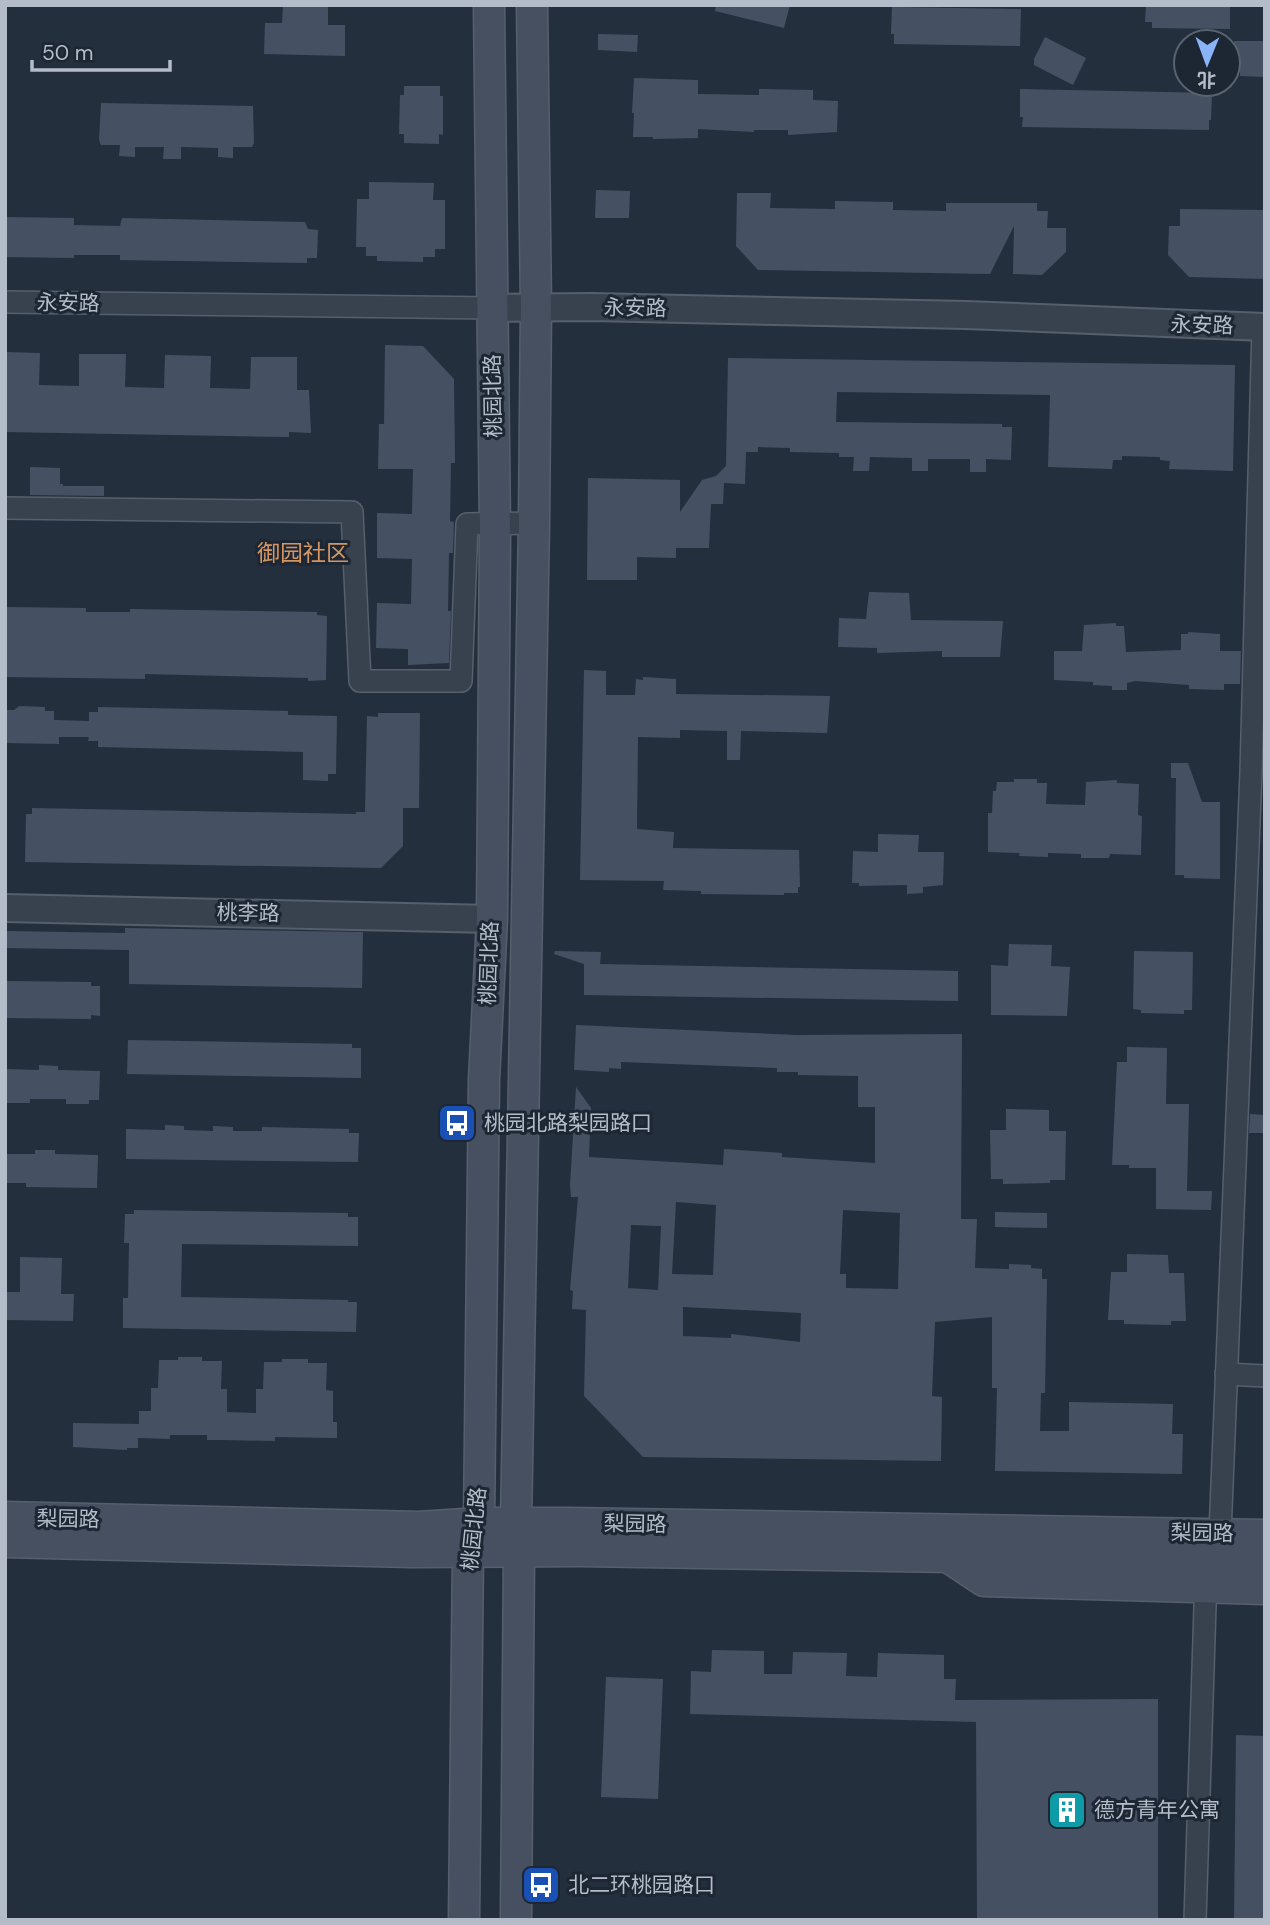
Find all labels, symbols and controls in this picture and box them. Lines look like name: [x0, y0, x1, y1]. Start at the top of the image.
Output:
scale bar: [32, 28, 170, 72]
north arrow: [1172, 28, 1242, 98]
text: 50 m: [42, 39, 93, 67]
text: 北: [1197, 67, 1216, 92]
street label: 永安路: [36, 288, 100, 318]
street label: 永安路: [603, 293, 667, 323]
street label: 永安路: [1170, 310, 1234, 340]
street label: 桃园北路: [478, 354, 508, 438]
district label: 御园社区: [257, 538, 349, 568]
street label: 桃李路: [216, 898, 280, 928]
street label: 桃园北路: [474, 921, 504, 1005]
bus stop icon: 桃园北路梨园路口: [436, 1102, 478, 1144]
place label: 桃园北路梨园路口: [484, 1109, 652, 1137]
street label: 桃园北路: [456, 1486, 492, 1572]
street label: 梨园路: [36, 1504, 100, 1534]
street label: 梨园路: [603, 1509, 667, 1539]
street label: 梨园路: [1170, 1518, 1234, 1548]
building icon: 德方青年公寓: [1046, 1789, 1088, 1831]
place label: 德方青年公寓: [1094, 1796, 1220, 1824]
bus stop icon: 北二环桃园路口: [520, 1864, 562, 1906]
place label: 北二环桃园路口: [568, 1871, 715, 1899]

